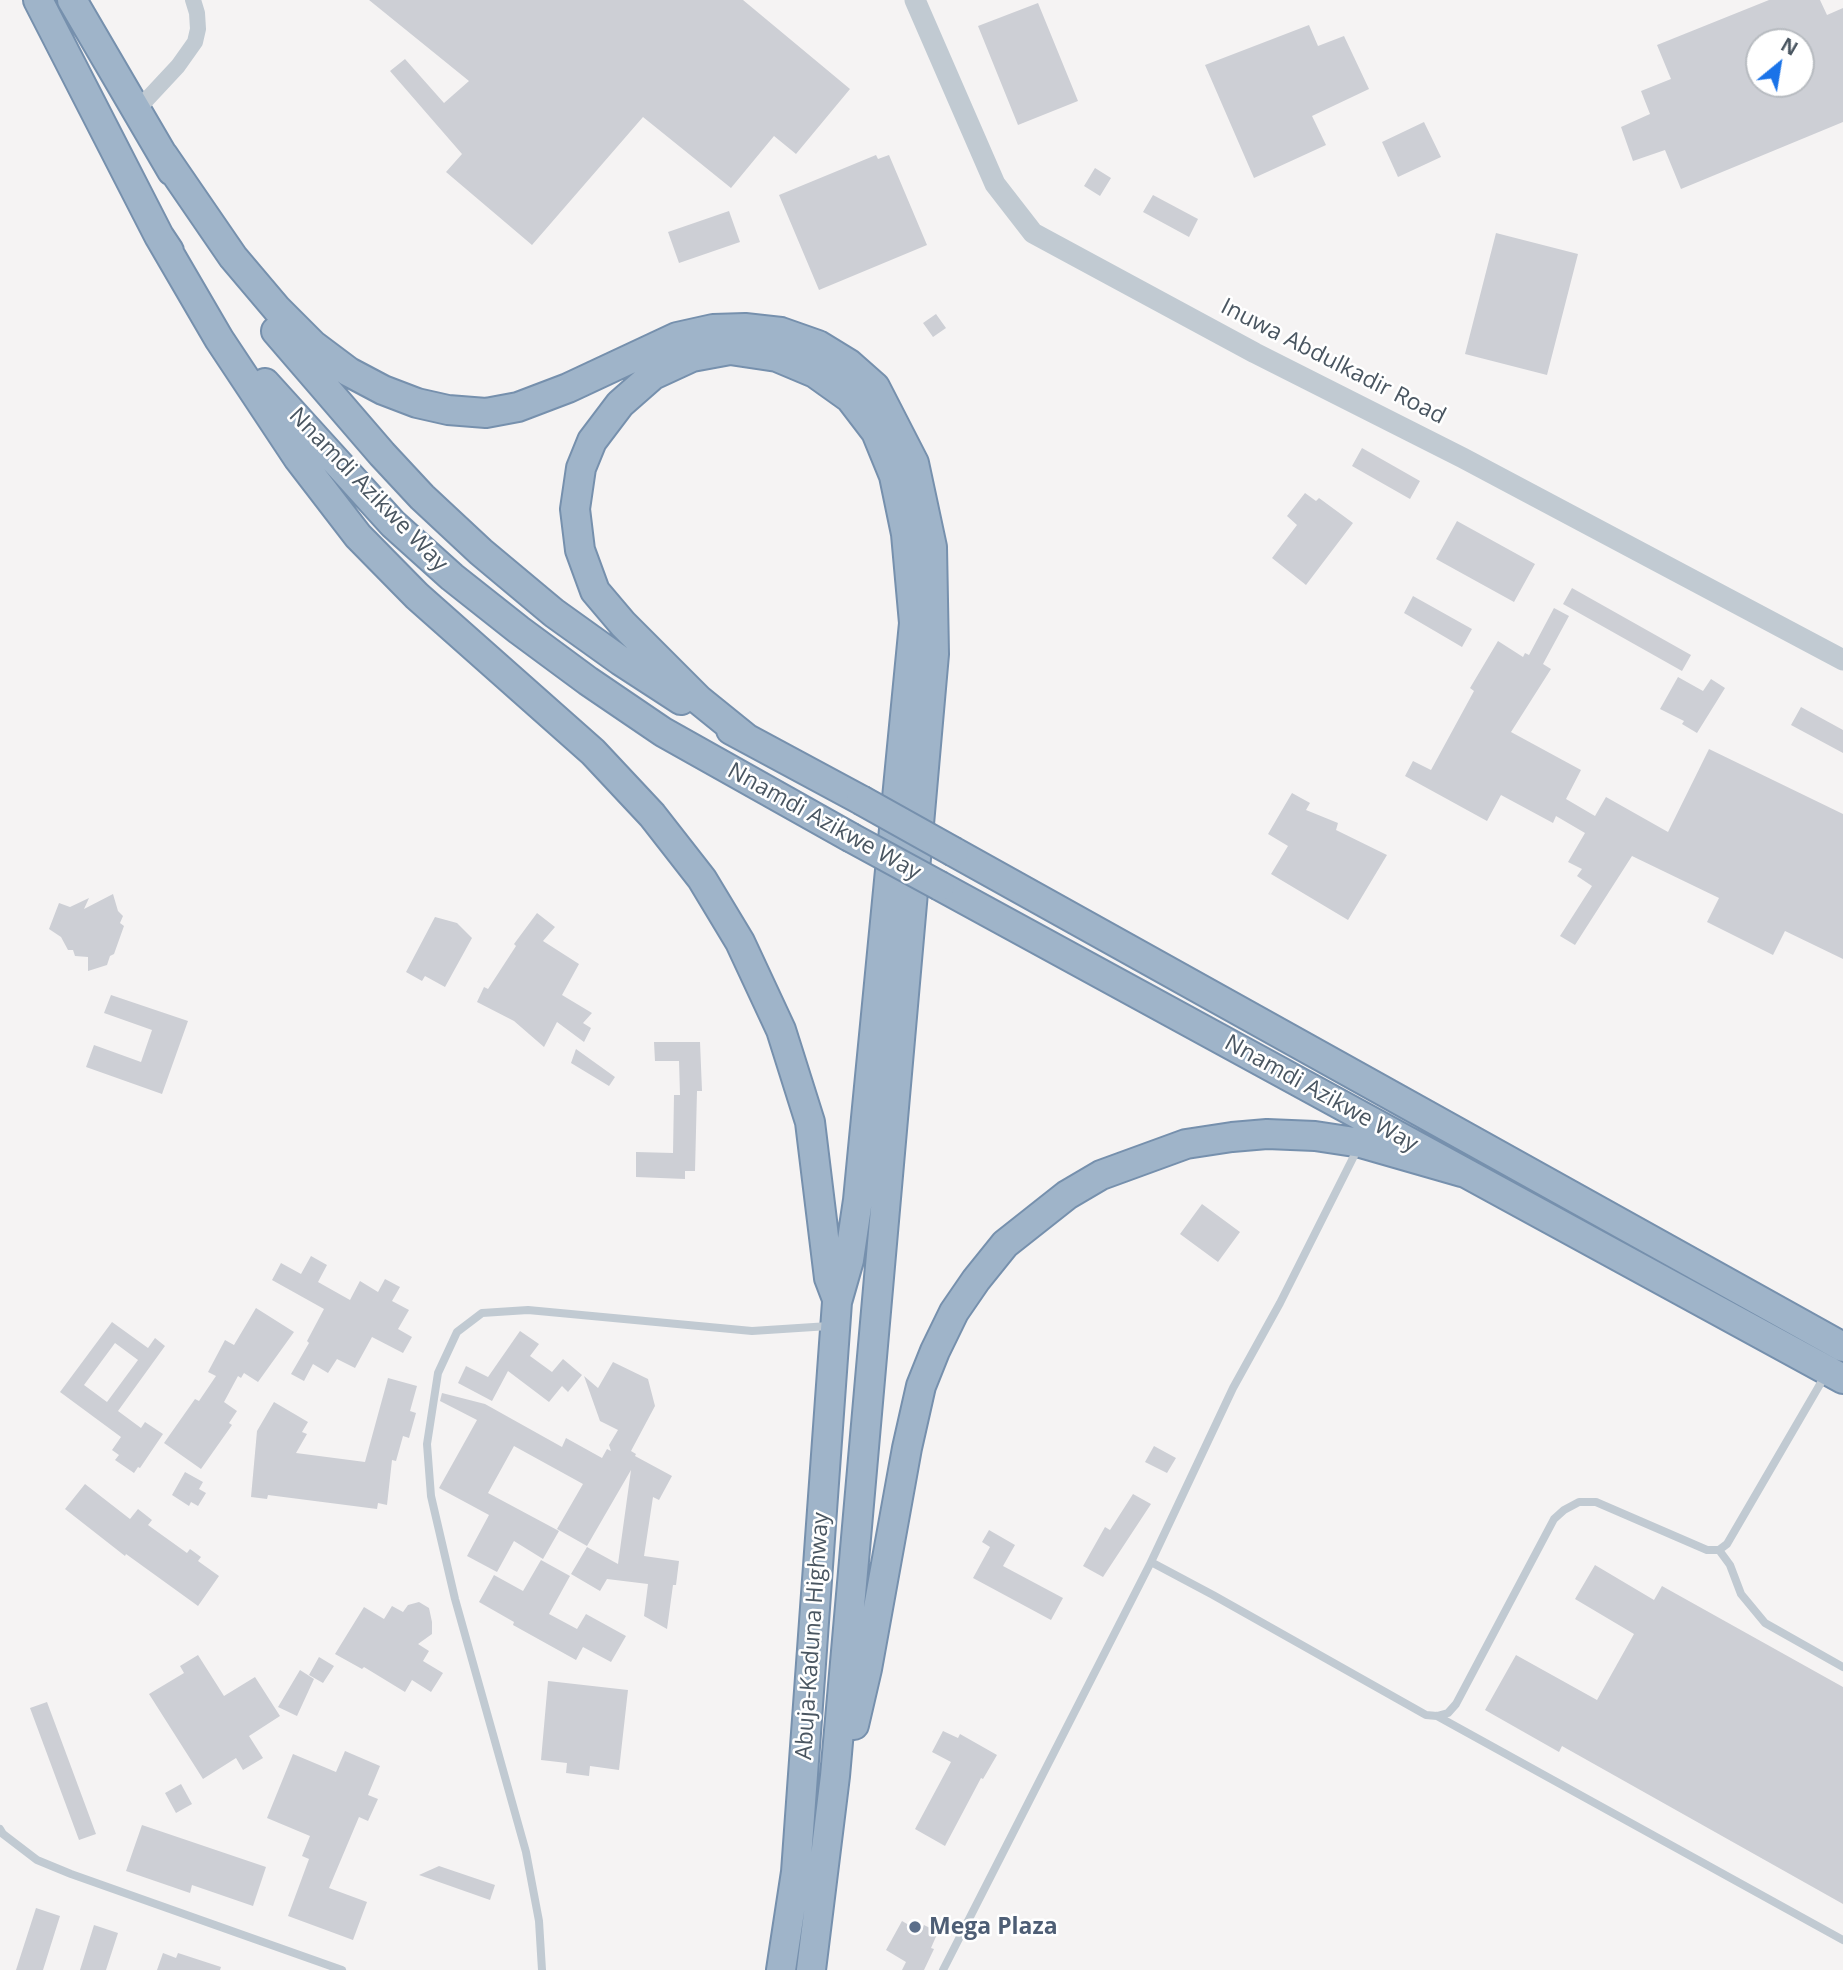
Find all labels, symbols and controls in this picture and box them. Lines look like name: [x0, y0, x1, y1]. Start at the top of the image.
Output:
north arrow: [1745, 28, 1815, 98]
text: N: [1776, 31, 1803, 62]
street label: Inuwa Abdulkadir Road: [1216, 293, 1450, 431]
street label: Nnamdi Azikwe Way: [283, 402, 453, 578]
street label: Nnamdi Azikwe Way: [722, 757, 926, 887]
street label: Nnamdi Azikwe Way: [1219, 1029, 1423, 1159]
street label: Abuja-Kaduna Highway: [791, 1511, 835, 1761]
place label: Mega Plaza: [929, 1913, 1058, 1941]
marker: Mega Plaza: [907, 1919, 923, 1935]

